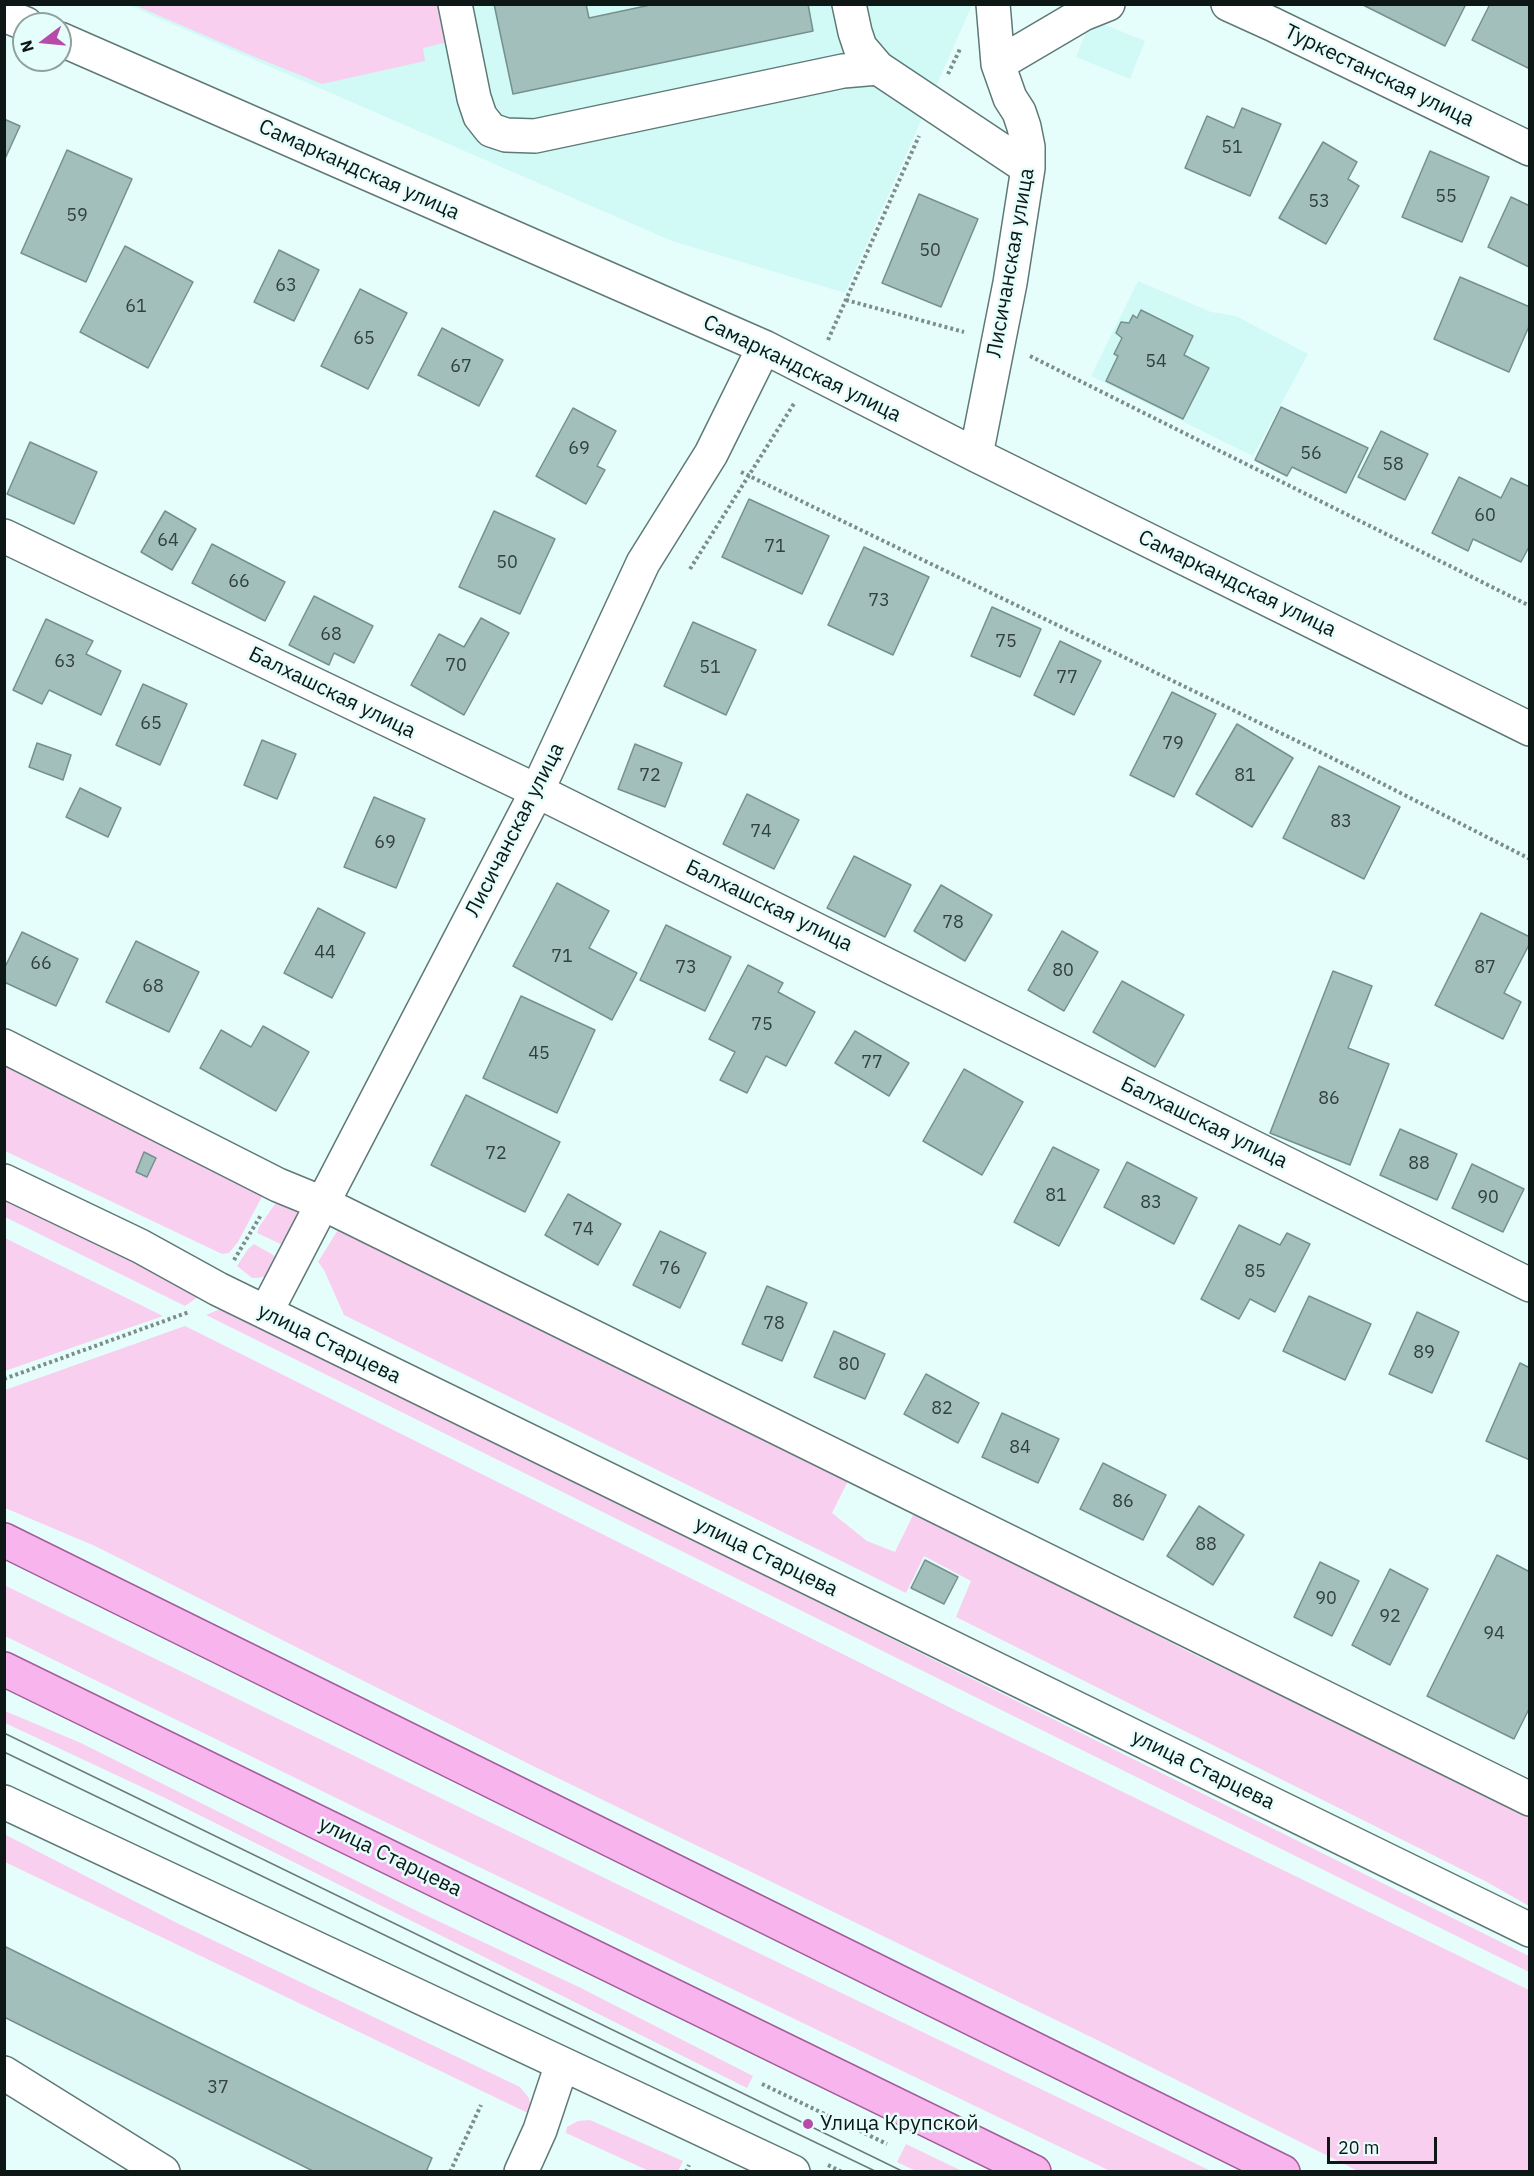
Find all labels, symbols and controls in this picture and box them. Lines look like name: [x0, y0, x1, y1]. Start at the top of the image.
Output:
north arrow: [12, 12, 72, 72]
street label: Туркестанская улица: [1280, 19, 1478, 133]
text: N: [15, 38, 38, 55]
street label: Самаркандская улица: [255, 114, 463, 226]
house number: 51: [1221, 137, 1243, 159]
street label: Лисичанская улица: [982, 166, 1040, 360]
house number: 55: [1435, 186, 1457, 208]
house number: 53: [1308, 191, 1330, 213]
house number: 59: [66, 205, 88, 227]
house number: 50: [919, 240, 941, 262]
house number: 63: [275, 275, 297, 297]
house number: 61: [125, 296, 147, 318]
street label: Самаркандская улица: [699, 310, 905, 428]
house number: 65: [353, 328, 375, 350]
house number: 54: [1145, 351, 1167, 373]
house number: 67: [450, 356, 472, 378]
house number: 69: [568, 438, 590, 460]
house number: 56: [1300, 443, 1322, 465]
house number: 58: [1382, 454, 1404, 476]
house number: 60: [1474, 505, 1496, 527]
street label: Самаркандская улица: [1134, 525, 1340, 643]
house number: 64: [157, 530, 179, 552]
house number: 71: [764, 536, 786, 558]
house number: 50: [496, 552, 518, 574]
house number: 66: [228, 571, 250, 593]
house number: 73: [868, 590, 890, 612]
house number: 68: [320, 624, 342, 646]
house number: 75: [995, 631, 1017, 653]
street label: Балхашская улица: [244, 642, 420, 744]
house number: 63: [54, 651, 76, 673]
house number: 70: [445, 655, 467, 677]
house number: 51: [699, 657, 721, 679]
house number: 77: [1056, 667, 1078, 689]
house number: 65: [140, 713, 162, 735]
house number: 79: [1162, 733, 1184, 755]
street label: Лисичанская улица: [460, 739, 570, 921]
house number: 72: [639, 765, 661, 787]
house number: 81: [1234, 765, 1256, 787]
house number: 83: [1330, 811, 1352, 833]
house number: 74: [750, 821, 772, 843]
house number: 69: [374, 832, 396, 854]
street label: Балхашская улица: [681, 855, 857, 957]
house number: 78: [942, 912, 964, 934]
house number: 44: [314, 942, 336, 964]
house number: 71: [551, 946, 573, 968]
house number: 66: [30, 953, 52, 975]
house number: 73: [675, 957, 697, 979]
house number: 87: [1474, 957, 1496, 979]
house number: 80: [1052, 960, 1074, 982]
house number: 68: [142, 976, 164, 998]
house number: 75: [751, 1014, 773, 1036]
house number: 45: [528, 1043, 550, 1065]
house number: 77: [861, 1052, 883, 1074]
street label: Балхашская улица: [1116, 1072, 1292, 1174]
house number: 86: [1318, 1088, 1340, 1110]
house number: 72: [485, 1143, 507, 1165]
house number: 88: [1408, 1153, 1430, 1175]
house number: 81: [1045, 1185, 1067, 1207]
house number: 90: [1477, 1187, 1499, 1209]
house number: 83: [1140, 1192, 1162, 1214]
house number: 74: [572, 1219, 594, 1241]
house number: 76: [659, 1258, 681, 1280]
house number: 85: [1244, 1261, 1266, 1283]
street label: улица Старцева: [253, 1298, 405, 1390]
house number: 78: [763, 1313, 785, 1335]
house number: 89: [1413, 1342, 1435, 1364]
house number: 80: [838, 1354, 860, 1376]
house number: 82: [931, 1398, 953, 1420]
house number: 84: [1009, 1437, 1031, 1459]
house number: 86: [1112, 1491, 1134, 1513]
street label: улица Старцева: [690, 1511, 842, 1603]
house number: 88: [1195, 1534, 1217, 1556]
house number: 90: [1315, 1588, 1337, 1610]
house number: 92: [1379, 1606, 1401, 1628]
house number: 94: [1483, 1623, 1505, 1645]
street label: улица Старцева: [1127, 1724, 1279, 1816]
street label: улица Старцева: [314, 1811, 466, 1903]
house number: 37: [207, 2077, 229, 2099]
place label: Улица Крупской: [820, 2111, 979, 2137]
marker: Улица Крупской: [801, 2117, 815, 2131]
scale bar: [1330, 2125, 1440, 2163]
text: 20 m: [1338, 2136, 1380, 2159]

